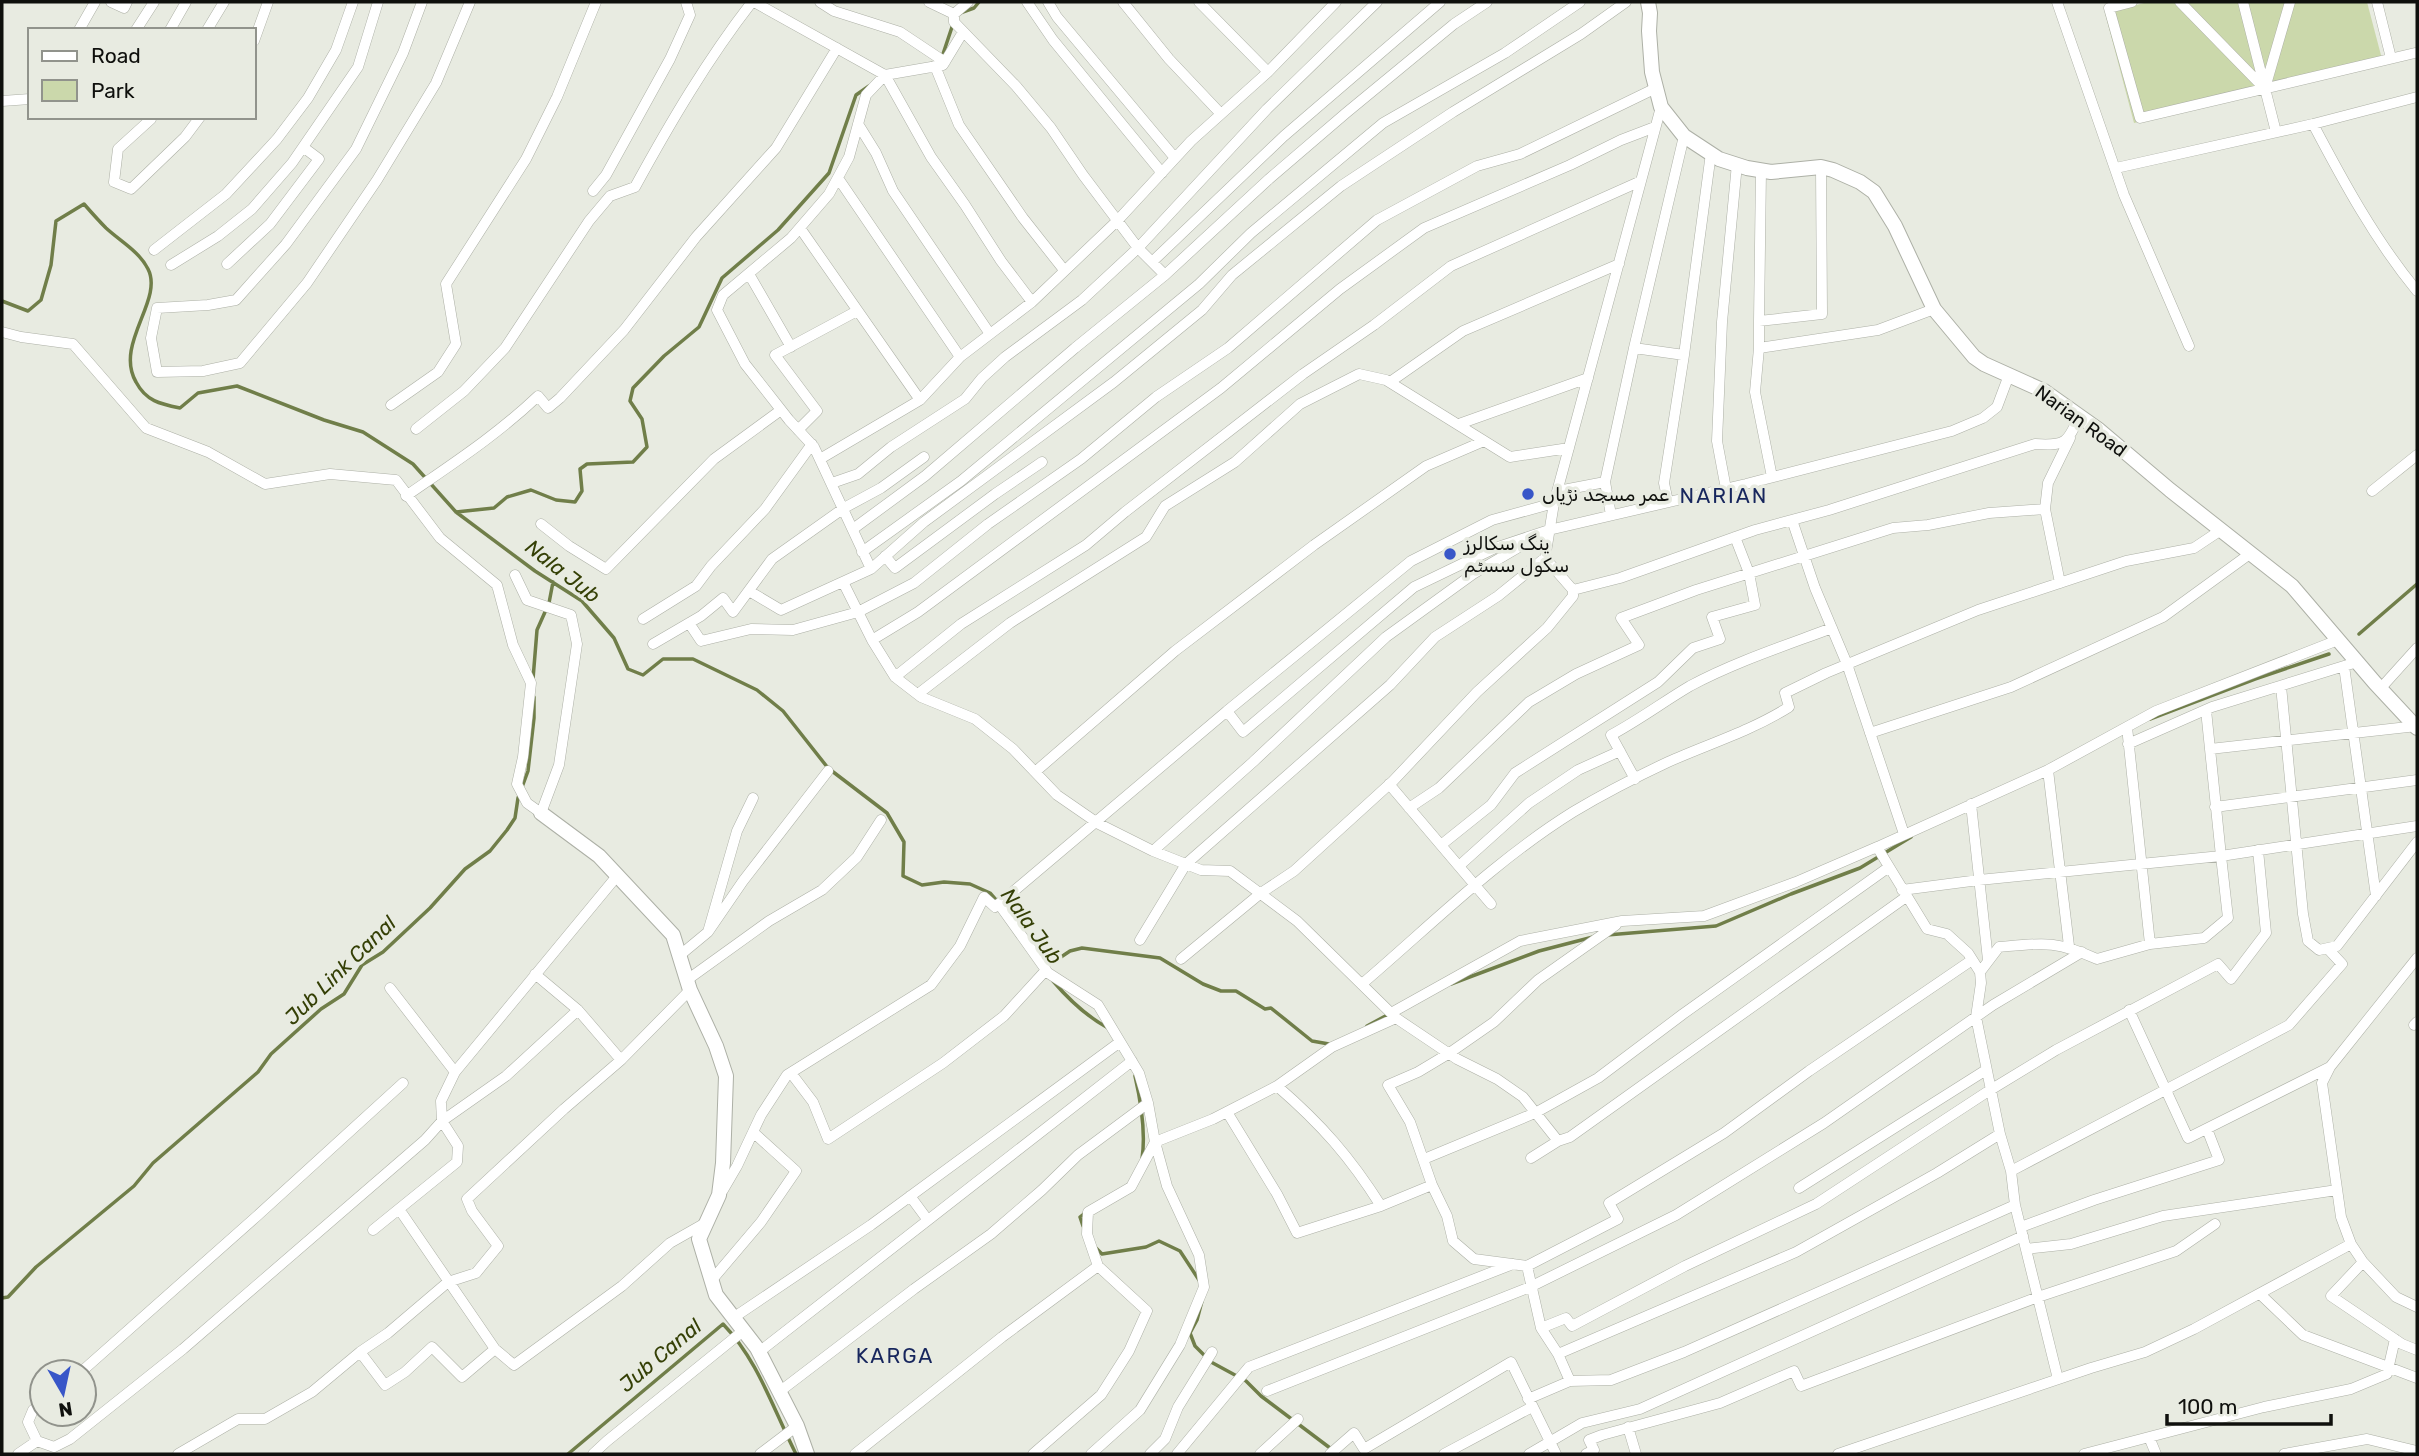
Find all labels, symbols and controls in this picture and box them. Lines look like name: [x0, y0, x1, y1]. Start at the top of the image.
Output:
legend: [28, 28, 256, 119]
text: Road: [91, 43, 141, 68]
text: Park: [91, 78, 135, 103]
street label: Narian Road: [2031, 380, 2131, 462]
place label: عمر مسجد نڑیاں: [1542, 483, 1669, 506]
district label: NARIAN: [1680, 483, 1768, 508]
marker: عمر مسجد نڑیاں: [1520, 486, 1536, 502]
place label: ینگ سکالرز سکول سسٹم: [1463, 532, 1569, 578]
water label: Nala Jub: [521, 534, 605, 608]
marker: ینگ سکالرز سکول سسٹم: [1442, 546, 1458, 562]
water label: Nala Jub: [996, 883, 1068, 969]
water label: Jub Link Canal: [279, 910, 402, 1029]
water label: Jub Canal: [614, 1313, 707, 1397]
district label: KARGA: [856, 1343, 934, 1368]
north arrow: [28, 1358, 98, 1428]
scale bar: [2167, 1382, 2332, 1426]
text: 100 m: [2178, 1394, 2237, 1419]
text: N: [57, 1397, 74, 1422]

